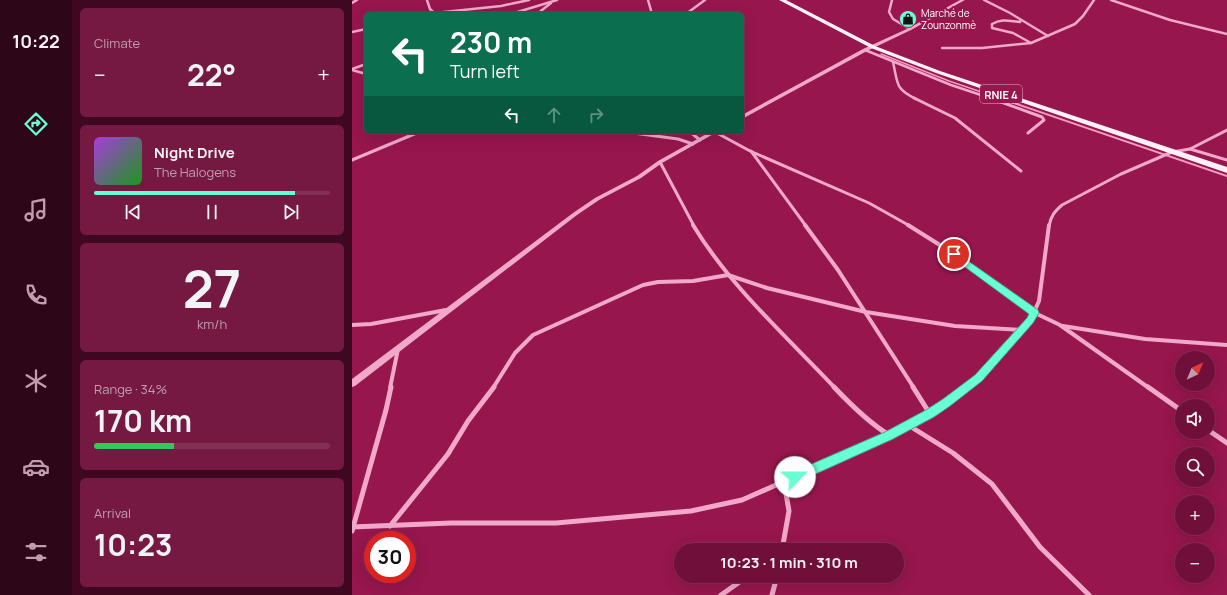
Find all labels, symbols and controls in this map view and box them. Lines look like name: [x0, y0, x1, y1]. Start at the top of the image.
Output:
place label: Marché de Zounzonmè: [921, 6, 976, 32]
shop icon: Marché de Zounzonmè: [898, 9, 918, 29]
text: 230 m: [450, 23, 532, 61]
icon: left: [384, 28, 436, 80]
text: 10:22: [12, 29, 60, 53]
text: Climate: [94, 34, 140, 52]
text: 22°: [187, 54, 236, 95]
text: Turn left: [450, 59, 520, 83]
text: −: [94, 60, 106, 90]
text: +: [317, 60, 330, 90]
road number: RNIE 4: [980, 85, 1022, 103]
icon: left: [501, 104, 523, 126]
icon: ahead: [543, 104, 565, 126]
icon: right: [585, 104, 607, 126]
icon: directions: [22, 110, 50, 138]
text: Night Drive: [154, 142, 235, 163]
text: The Halogens: [154, 163, 236, 181]
icon: music: [22, 196, 50, 224]
icon: previous: [122, 201, 144, 223]
icon: pause: [201, 201, 223, 223]
icon: next: [280, 201, 302, 223]
pin: [937, 237, 971, 271]
icon: arrive: [943, 243, 965, 265]
text: 27: [183, 253, 241, 324]
icon: phone: [22, 281, 50, 309]
text: km/h: [197, 315, 227, 333]
north arrow: [1175, 351, 1215, 391]
map controls: [1175, 351, 1215, 583]
icon: climate: [22, 367, 50, 395]
text: Range · 34%: [94, 380, 167, 398]
button: sound: [1175, 399, 1215, 439]
text: 170 km: [94, 400, 192, 441]
button: search: [1175, 447, 1215, 487]
icon: car: [22, 453, 50, 481]
position arrow: [774, 456, 816, 498]
button: +: [1175, 495, 1215, 535]
text: Arrival: [94, 504, 131, 522]
text: 10:23: [94, 524, 172, 565]
speed limit sign: 30: [364, 531, 416, 583]
icon: filters: [22, 538, 50, 566]
button: −: [1175, 543, 1215, 583]
text: 10:23 · 1 min · 310 m: [720, 552, 858, 573]

